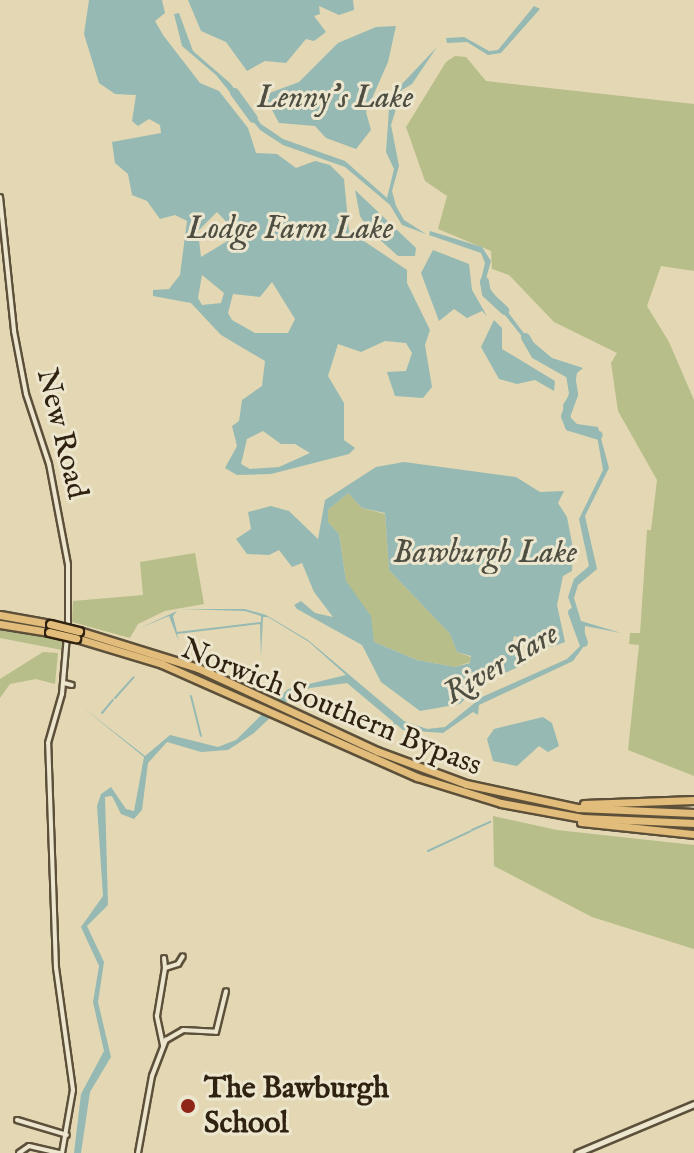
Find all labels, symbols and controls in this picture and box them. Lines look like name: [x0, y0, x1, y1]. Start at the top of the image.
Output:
water label: Lenny's Lake: [257, 80, 413, 118]
water label: Lodge Farm Lake: [187, 211, 393, 249]
street label: New Road: [27, 365, 95, 503]
water label: Bawburgh Lake: [393, 535, 577, 573]
water label: River Yare: [438, 616, 566, 714]
street label: Norwich Southern Bypass: [176, 631, 486, 785]
place label: The Bawburgh School: [204, 1071, 389, 1142]
marker: The Bawburgh School: [179, 1097, 197, 1115]

